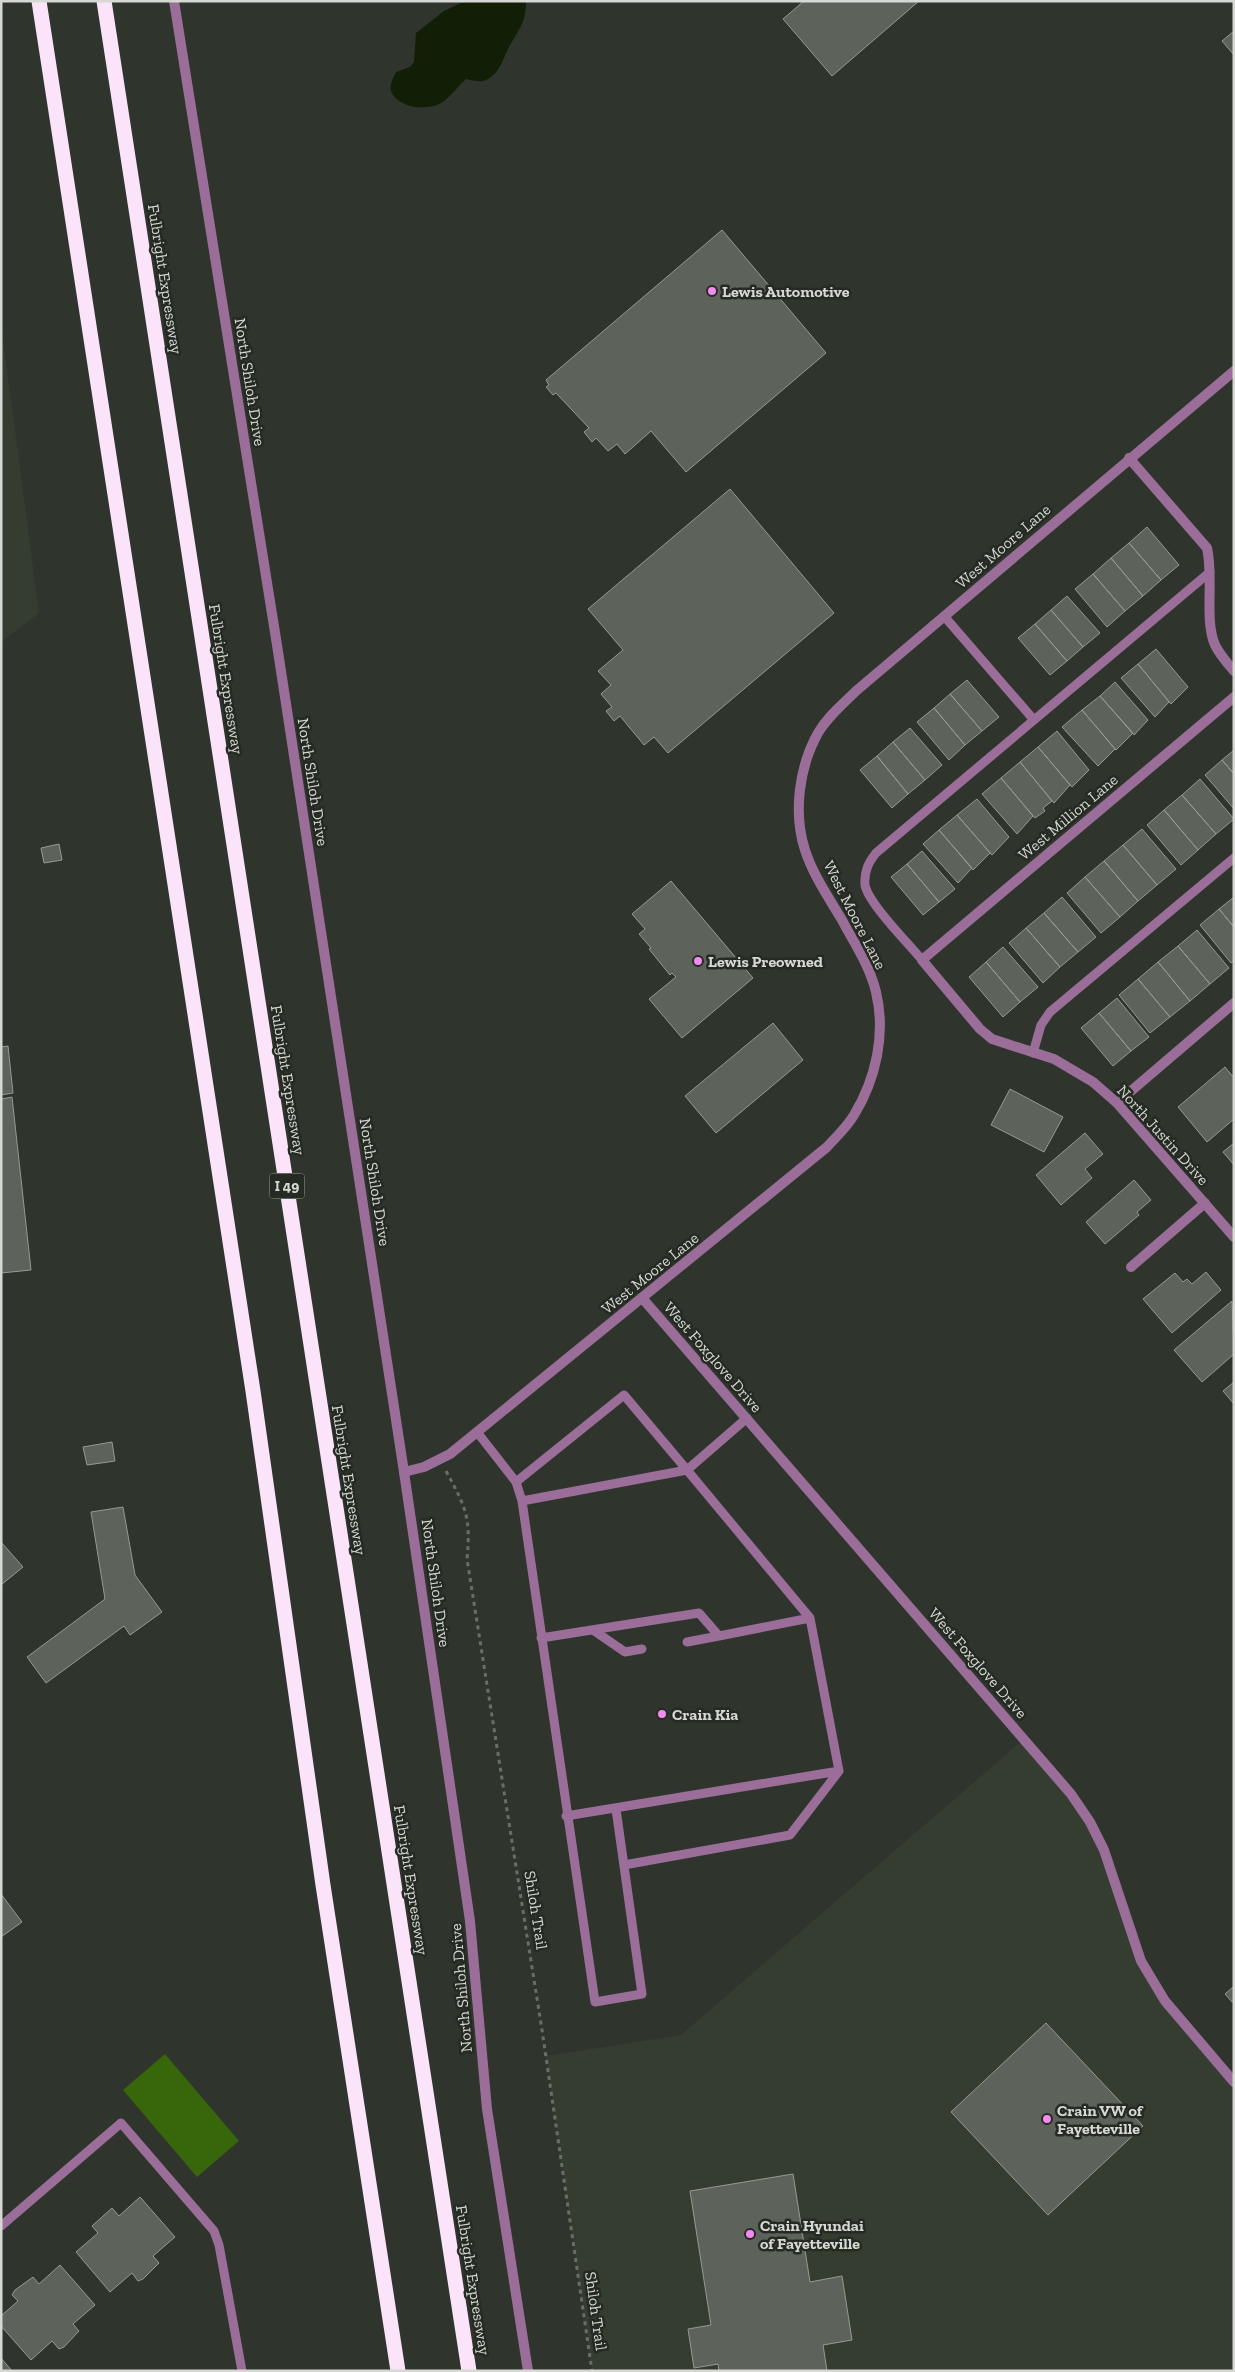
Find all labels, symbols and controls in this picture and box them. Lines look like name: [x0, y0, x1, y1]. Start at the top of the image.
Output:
street label: Fulbright Expressway: [144, 203, 186, 356]
place label: Lewis Automotive: [722, 282, 850, 301]
marker: Lewis Automotive: [706, 285, 718, 297]
street label: North Shiloh Drive: [231, 317, 269, 447]
street label: West Moore Lane: [952, 500, 1054, 592]
street label: Fulbright Expressway: [205, 603, 247, 756]
street label: North Shiloh Drive: [294, 717, 332, 847]
street label: West Million Lane: [1014, 770, 1122, 864]
street label: West Moore Lane: [819, 857, 891, 973]
place label: Lewis Preowned: [708, 952, 823, 971]
marker: Lewis Preowned: [692, 955, 704, 967]
street label: Fulbright Expressway: [267, 1004, 309, 1157]
street label: North Justin Drive: [1113, 1081, 1213, 1189]
street label: North Shiloh Drive: [356, 1117, 394, 1247]
road number: I 49: [270, 1174, 304, 1198]
street label: West Moore Lane: [598, 1228, 702, 1318]
street label: West Foxglove Drive: [660, 1298, 766, 1416]
street label: Fulbright Expressway: [328, 1404, 370, 1557]
street label: North Shiloh Drive: [418, 1518, 454, 1648]
street label: West Foxglove Drive: [925, 1604, 1031, 1722]
place label: Crain Kia: [672, 1705, 738, 1724]
marker: Crain Kia: [656, 1708, 668, 1720]
street label: Fulbright Expressway: [390, 1804, 432, 1957]
street label: Shiloh Trail: [520, 1869, 552, 1951]
street label: North Shiloh Drive: [446, 1923, 476, 2053]
place label: Crain VW of Fayetteville: [1057, 2101, 1144, 2138]
marker: Crain VW of Fayetteville: [1041, 2113, 1053, 2125]
street label: Fulbright Expressway: [452, 2204, 494, 2357]
place label: Crain Hyundai of Fayetteville: [760, 2216, 864, 2253]
marker: Crain Hyundai of Fayetteville: [744, 2228, 756, 2240]
street label: Shiloh Trail: [581, 2270, 611, 2352]

